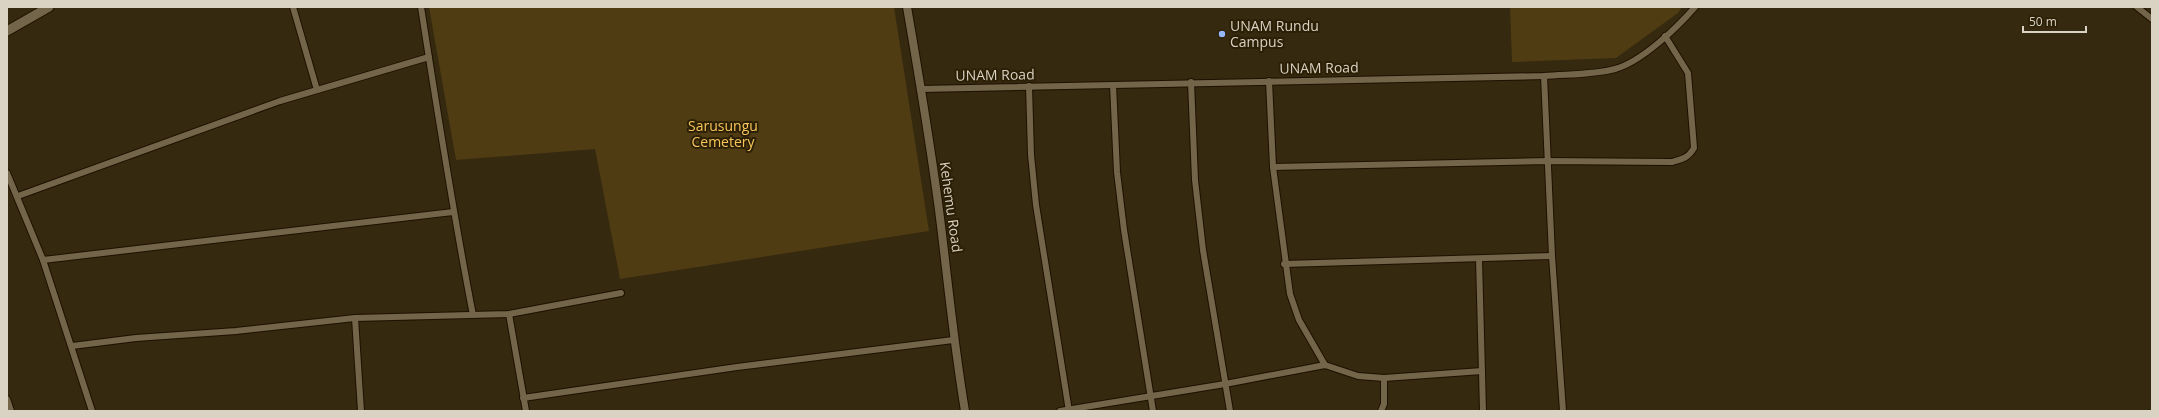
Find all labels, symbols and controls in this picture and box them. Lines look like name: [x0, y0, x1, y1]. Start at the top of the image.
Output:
scale bar: [2023, 8, 2086, 34]
text: 50 m: [2029, 13, 2057, 30]
place label: UNAM Rundu Campus: [1230, 16, 1319, 51]
marker: UNAM Rundu Campus: [1217, 29, 1227, 39]
street label: UNAM Road: [1279, 57, 1359, 78]
street label: UNAM Road: [955, 64, 1035, 85]
park label: Sarusungu Cemetery: [688, 116, 758, 151]
street label: Kehemu Road: [936, 160, 967, 254]

